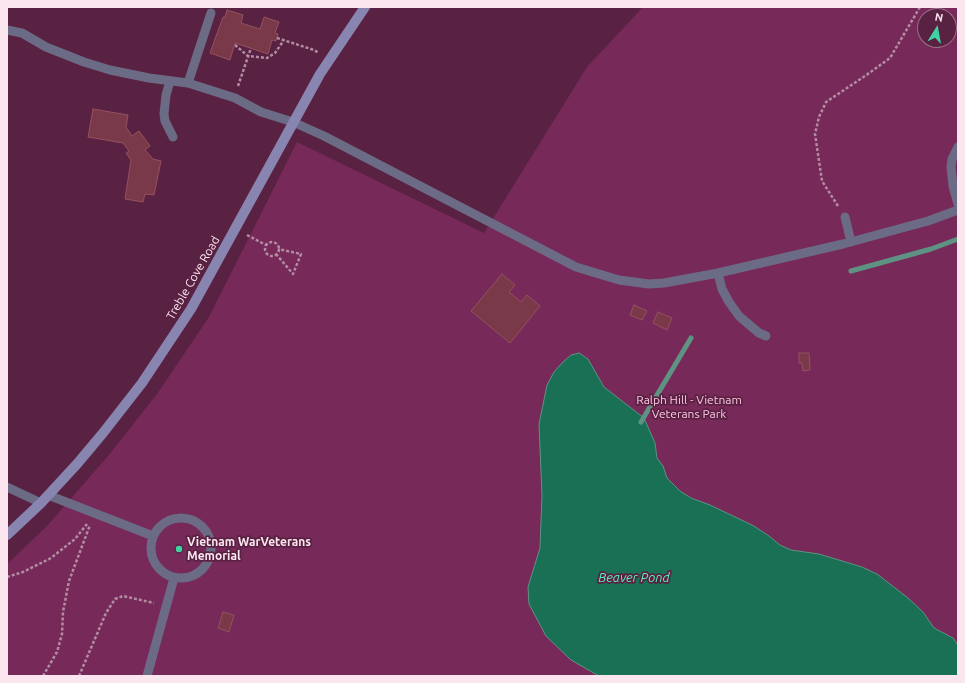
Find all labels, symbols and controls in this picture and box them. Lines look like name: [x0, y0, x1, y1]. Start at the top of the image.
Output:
north arrow: [917, 8, 957, 48]
text: N: [934, 11, 944, 24]
street label: Treble Cove Road: [163, 234, 223, 322]
park label: Ralph Hill - Vietnam Veterans Park: [636, 393, 742, 421]
place label: Vietnam WarVeterans Memorial: [187, 535, 311, 563]
marker: Vietnam WarVeterans Memorial: [174, 544, 184, 554]
water label: Beaver Pond: [598, 570, 670, 586]

